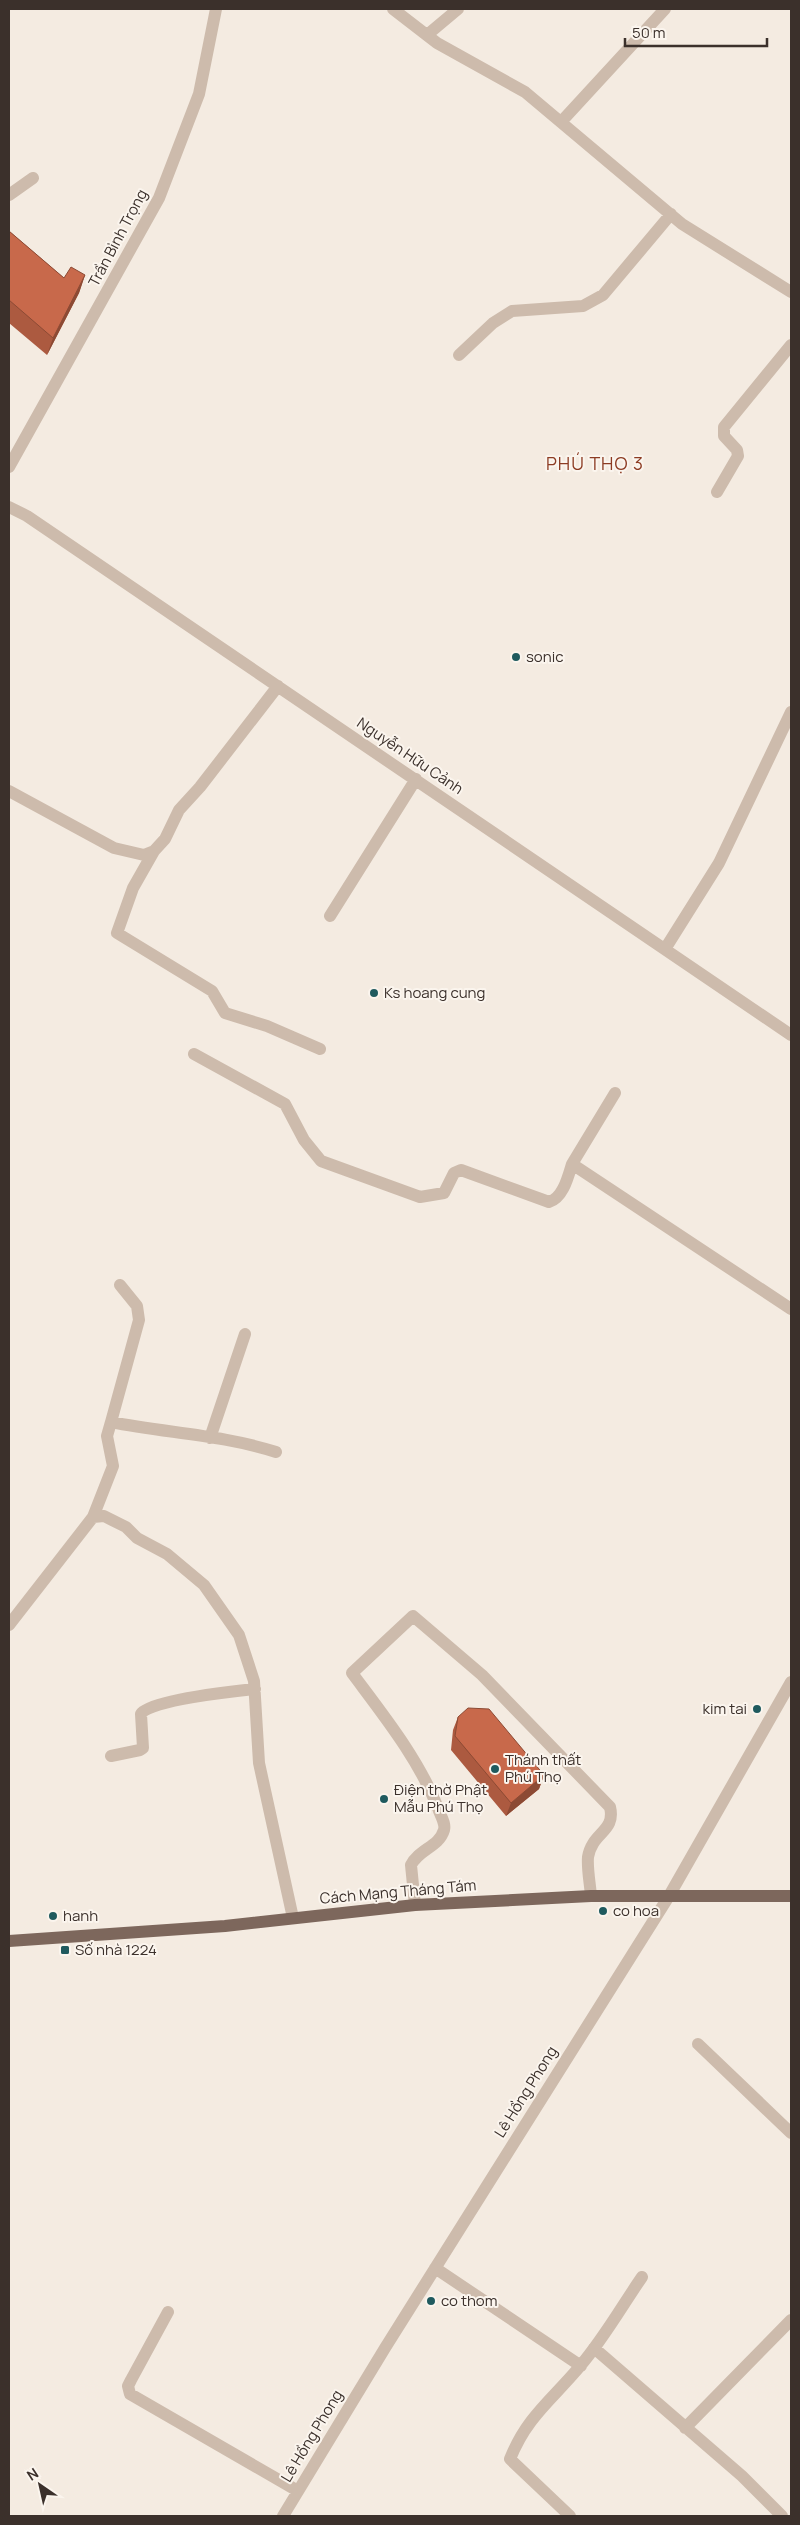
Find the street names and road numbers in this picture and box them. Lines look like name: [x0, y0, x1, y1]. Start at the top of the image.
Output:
street label: Trần Bình Trọng: [83, 186, 152, 290]
street label: Nguyễn Hữu Cảnh: [353, 712, 468, 799]
street label: Cách Mạng Tháng Tám: [319, 1874, 477, 1909]
street label: Lê Hồng Phong: [489, 2042, 562, 2141]
street label: Lê Hồng Phong: [276, 2386, 347, 2486]

